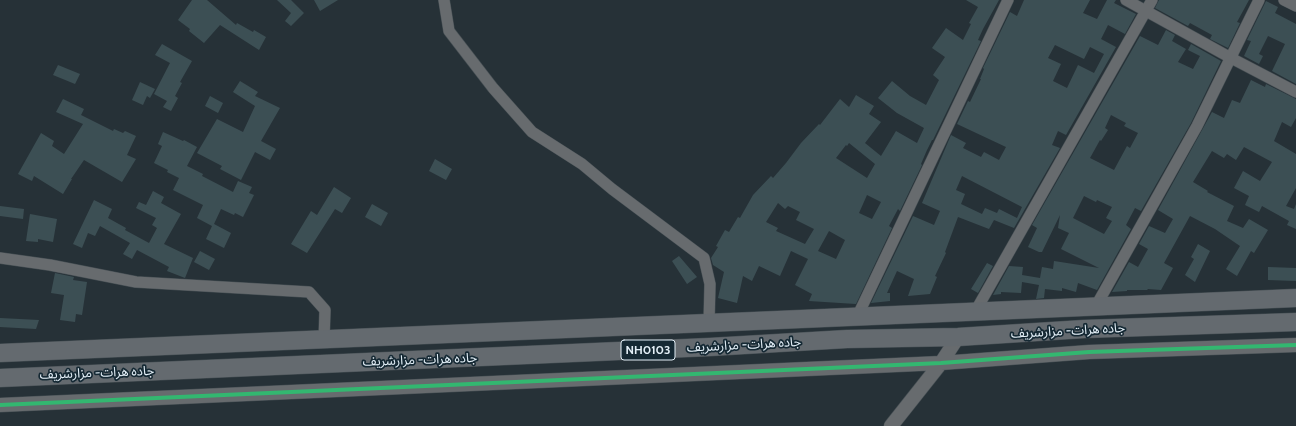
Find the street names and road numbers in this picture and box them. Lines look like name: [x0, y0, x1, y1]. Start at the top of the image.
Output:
street label: جاده هرات- مزارشریف: [1010, 320, 1126, 342]
street label: جاده هرات- مزارشریف: [686, 334, 802, 356]
road number: NH0103: [621, 340, 675, 360]
street label: جاده هرات- مزارشریف: [362, 350, 478, 370]
street label: جاده هرات- مزارشریف: [39, 363, 155, 383]

